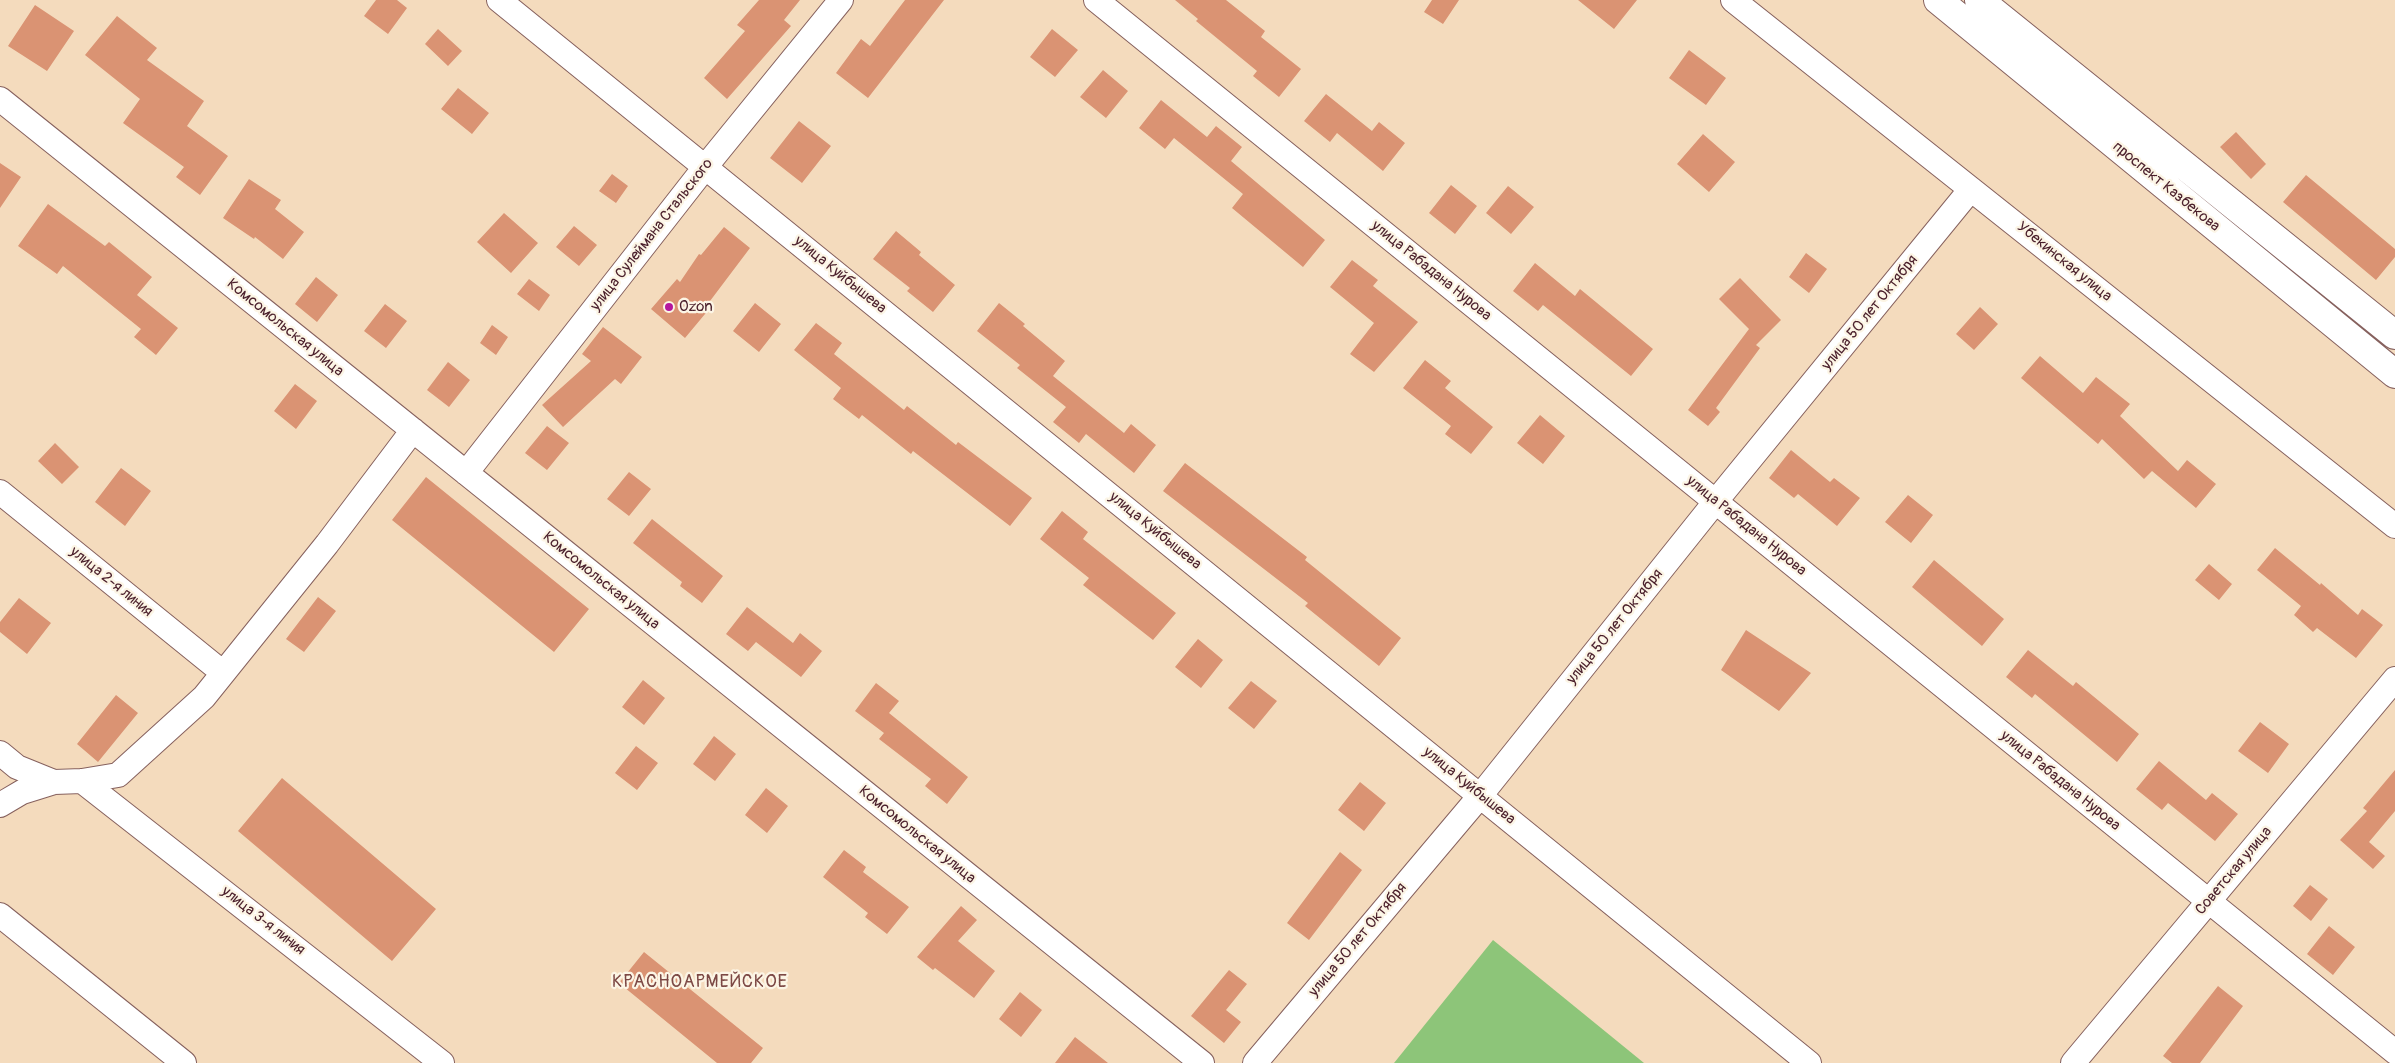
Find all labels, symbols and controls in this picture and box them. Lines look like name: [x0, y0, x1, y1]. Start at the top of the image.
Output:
street label: проспект Казбекова: [2109, 138, 2223, 236]
street label: улица Сулеймана Стальского: [587, 155, 717, 315]
street label: улица Рабадана Нурова: [1367, 217, 1495, 325]
street label: Убекинская улица: [2013, 218, 2115, 306]
street label: улица Куйбышева: [790, 232, 890, 318]
street label: улица 50 лет Октября: [1818, 252, 1922, 374]
street label: Комсомольская улица: [223, 275, 347, 381]
place label: Ozon: [679, 298, 713, 316]
marker: Ozon: [663, 301, 675, 313]
street label: улица Рабадана Нурова: [1682, 472, 1810, 580]
street label: улица Куйбышева: [1105, 488, 1205, 574]
street label: Комсомольская улица: [539, 528, 663, 634]
street label: улица 2-я линия: [66, 543, 156, 621]
street label: улица 50 лет Октября: [1563, 566, 1667, 688]
street label: улица Рабадана Нурова: [1996, 727, 2124, 835]
street label: улица Куйбышева: [1419, 743, 1519, 829]
street label: Комсомольская улица: [855, 782, 979, 888]
street label: Советская улица: [2192, 823, 2276, 919]
street label: улица 50 лет Октября: [1305, 879, 1411, 1001]
street label: улица 3-я линия: [217, 883, 309, 959]
district label: КРАСНОАРМЕЙСКОЕ: [610, 971, 790, 993]

